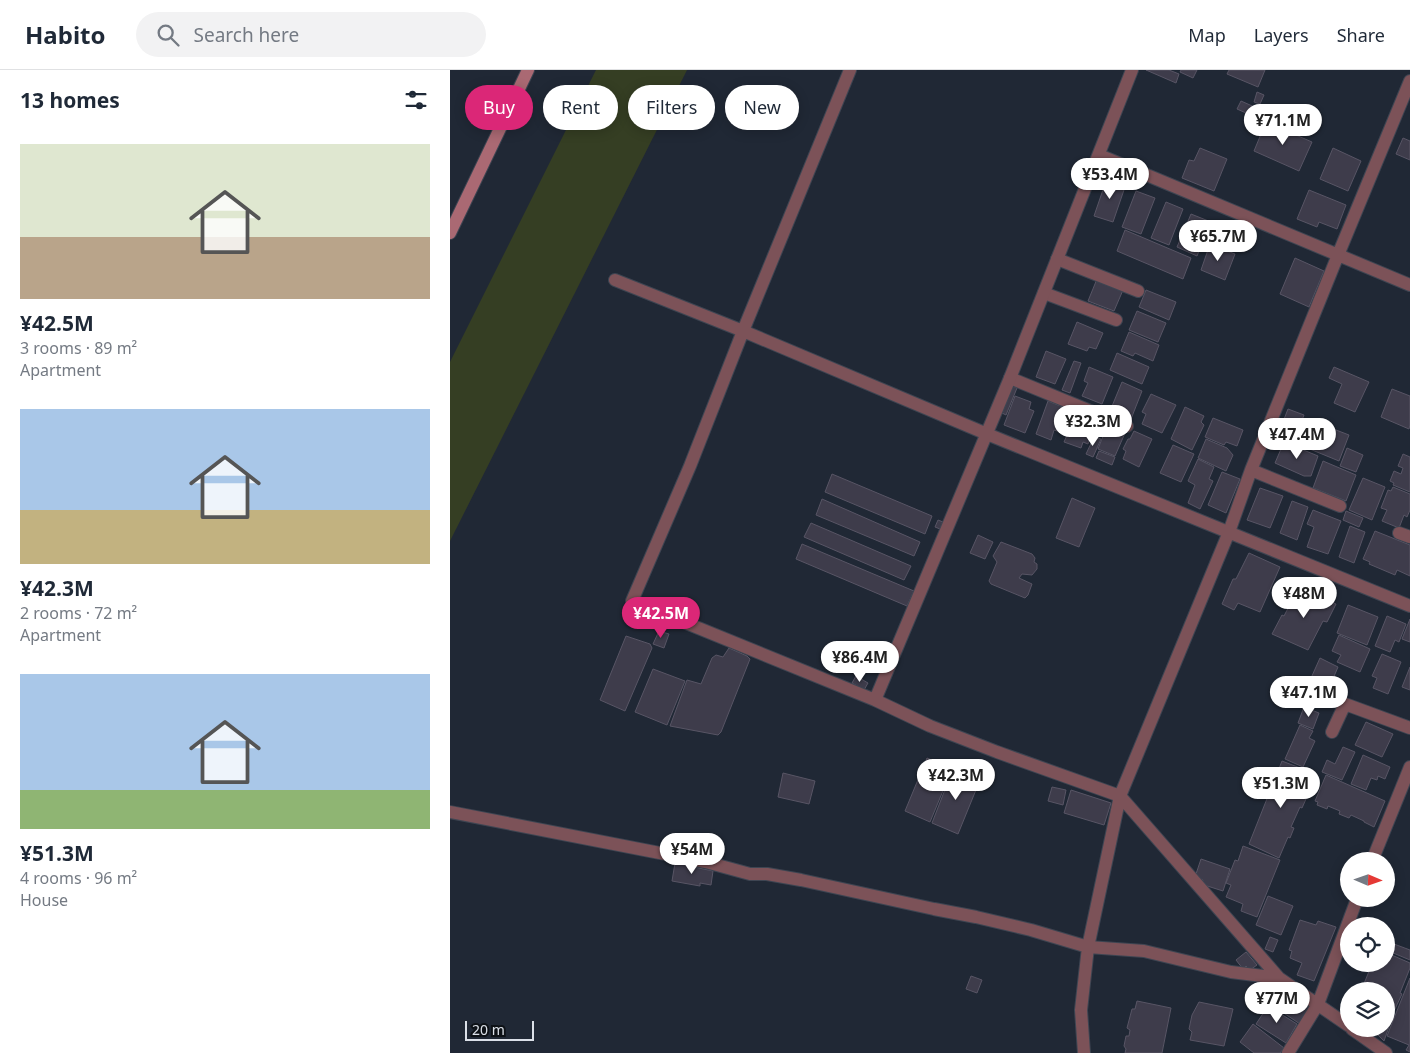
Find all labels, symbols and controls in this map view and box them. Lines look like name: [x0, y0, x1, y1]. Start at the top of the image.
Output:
search box: [136, 12, 486, 57]
text: Habito: [25, 18, 106, 51]
icon: search: [154, 21, 182, 49]
text: Search here: [194, 22, 299, 48]
text: Map: [1188, 23, 1226, 47]
text: Layers: [1254, 23, 1309, 47]
text: Share: [1337, 23, 1385, 47]
chip: Buy: [465, 85, 533, 130]
chip: Rent: [543, 85, 618, 130]
chip: Filters: [628, 85, 715, 130]
chip: New: [725, 85, 799, 130]
text: 13 homes: [20, 86, 120, 114]
icon: filters: [402, 86, 430, 114]
pin: ¥71.1M: [1242, 104, 1324, 146]
text: ¥71.1M: [1255, 109, 1311, 131]
pin: ¥53.4M: [1069, 158, 1151, 200]
text: ¥53.4M: [1082, 163, 1138, 185]
icon: home: [180, 177, 270, 267]
pin: ¥65.7M: [1177, 220, 1259, 262]
text: ¥65.7M: [1190, 225, 1246, 247]
text: ¥42.5M: [20, 309, 94, 337]
text: 3 rooms · 89 m²: [20, 337, 137, 359]
text: Apartment: [20, 359, 101, 381]
pin: ¥32.3M: [1052, 404, 1134, 447]
text: ¥32.3M: [1065, 410, 1121, 432]
pin: ¥47.4M: [1256, 418, 1338, 460]
text: ¥47.4M: [1269, 423, 1325, 445]
icon: home: [180, 442, 270, 532]
text: ¥42.3M: [20, 574, 94, 602]
pin: ¥48M: [1274, 576, 1334, 619]
text: ¥48M: [1283, 582, 1325, 604]
pin: ¥42.5M: [620, 596, 702, 639]
text: 2 rooms · 72 m²: [20, 602, 137, 624]
text: ¥42.5M: [633, 602, 689, 624]
text: Apartment: [20, 624, 101, 646]
pin: ¥86.4M: [819, 640, 901, 683]
text: ¥86.4M: [832, 646, 888, 668]
pin: ¥47.1M: [1268, 676, 1350, 718]
text: ¥47.1M: [1281, 681, 1337, 703]
icon: home: [180, 707, 270, 797]
pin: ¥42.3M: [915, 758, 997, 801]
text: ¥42.3M: [928, 764, 984, 786]
pin: ¥51.3M: [1240, 766, 1322, 809]
text: ¥51.3M: [1253, 772, 1309, 794]
pin: ¥54M: [662, 832, 722, 875]
text: ¥54M: [671, 838, 713, 860]
text: ¥51.3M: [20, 839, 94, 867]
north arrow: [1340, 852, 1395, 908]
map controls: [1340, 852, 1395, 1037]
text: 4 rooms · 96 m²: [20, 867, 137, 889]
text: House: [20, 889, 68, 911]
button: locate: [1340, 917, 1395, 972]
pin: ¥77M: [1247, 982, 1307, 1024]
button: layers: [1340, 982, 1395, 1037]
text: ¥77M: [1256, 987, 1298, 1009]
scale bar: [465, 1018, 534, 1041]
text: 20 m: [472, 1020, 505, 1039]

